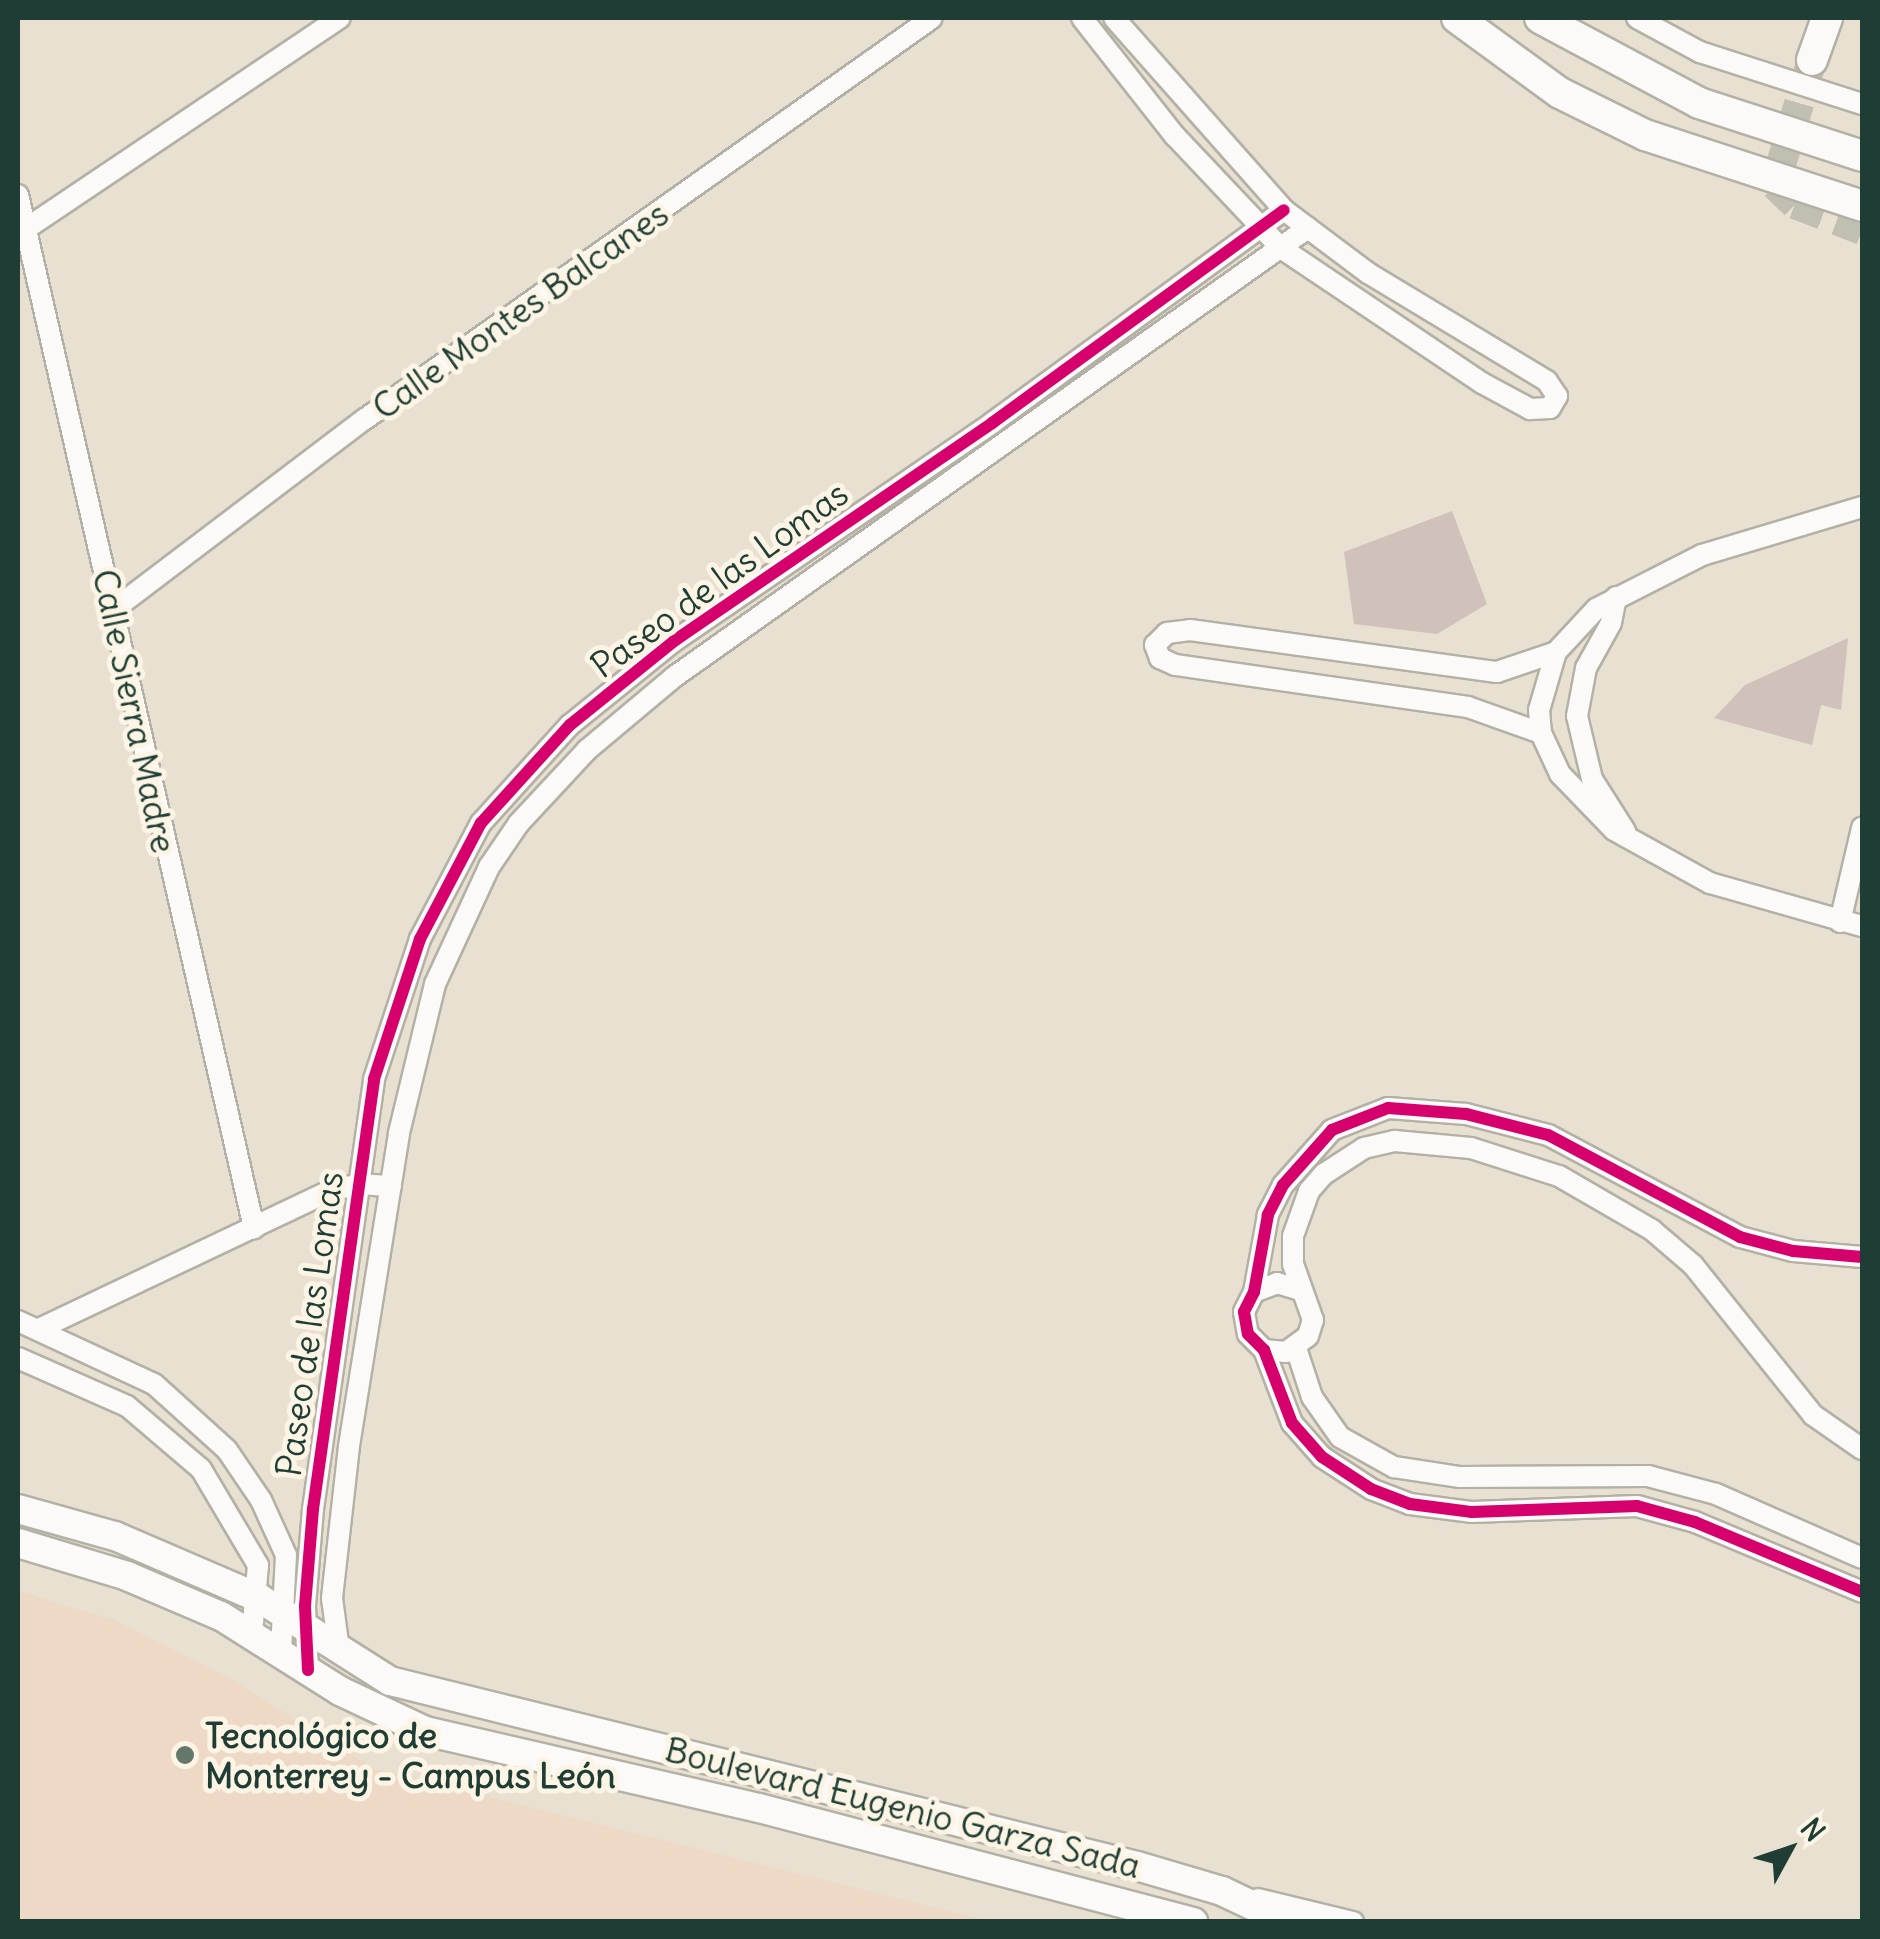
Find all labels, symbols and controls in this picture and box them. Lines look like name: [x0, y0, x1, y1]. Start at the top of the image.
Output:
street label: Calle Montes Balcanes: [364, 192, 676, 428]
street label: Paseo de las Lomas: [582, 472, 856, 686]
street label: Calle Sierra Madre: [84, 565, 186, 857]
street label: Paseo de las Lomas: [267, 1169, 351, 1479]
place label: Tecnológico de Monterrey - Campus León: [205, 1714, 616, 1796]
street label: Boulevard Eugenio Garza Sada: [661, 1728, 1145, 1886]
marker: Tecnológico de Monterrey - Campus León: [174, 1744, 196, 1766]
north arrow: [1740, 1799, 1840, 1899]
text: N: [1793, 1811, 1833, 1849]

